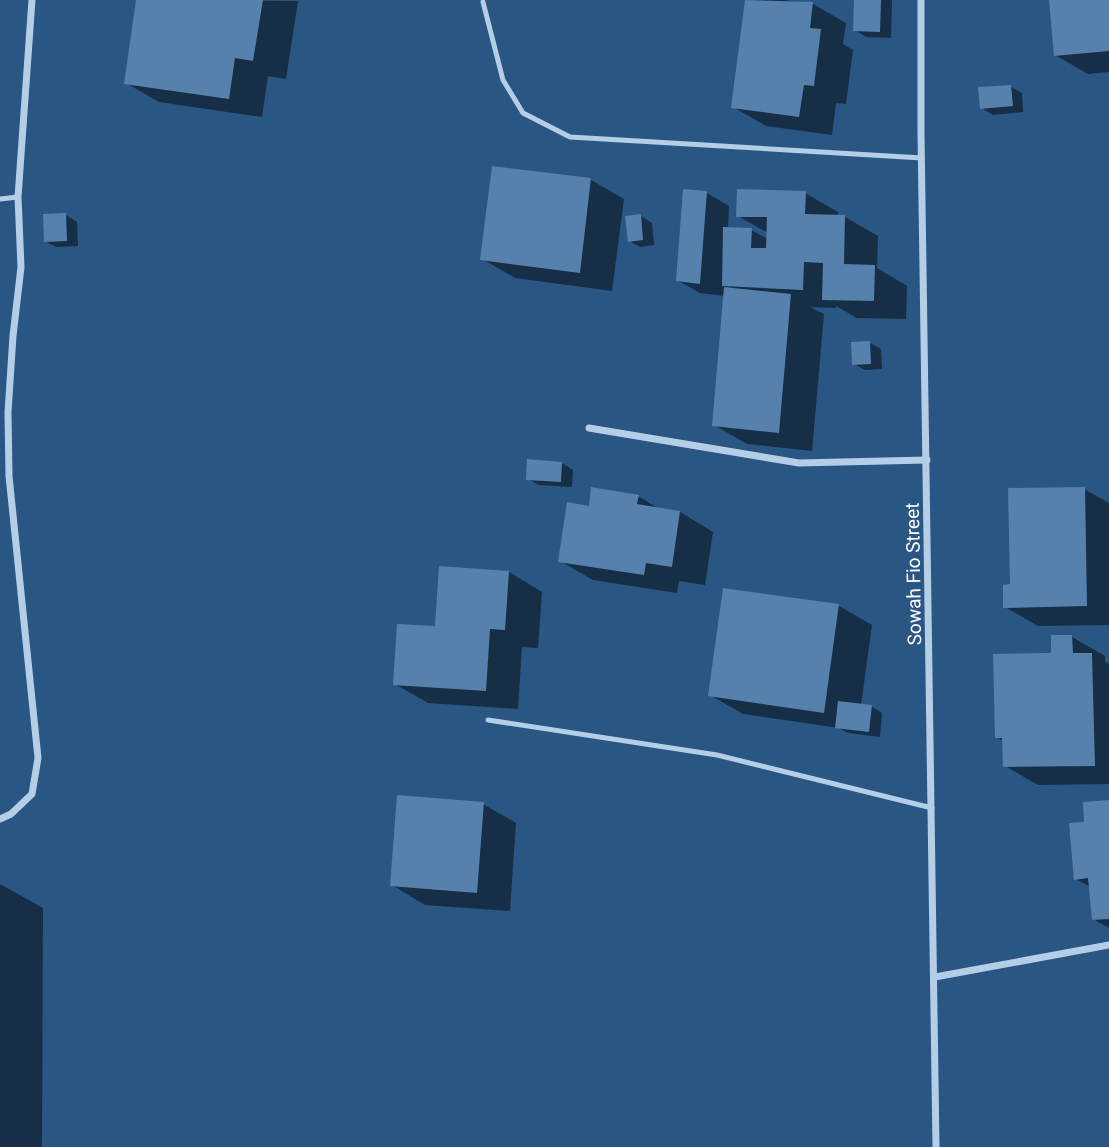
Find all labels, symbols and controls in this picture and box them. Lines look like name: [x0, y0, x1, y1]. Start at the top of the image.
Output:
street label: Sowah Fio Street: [901, 502, 926, 646]

